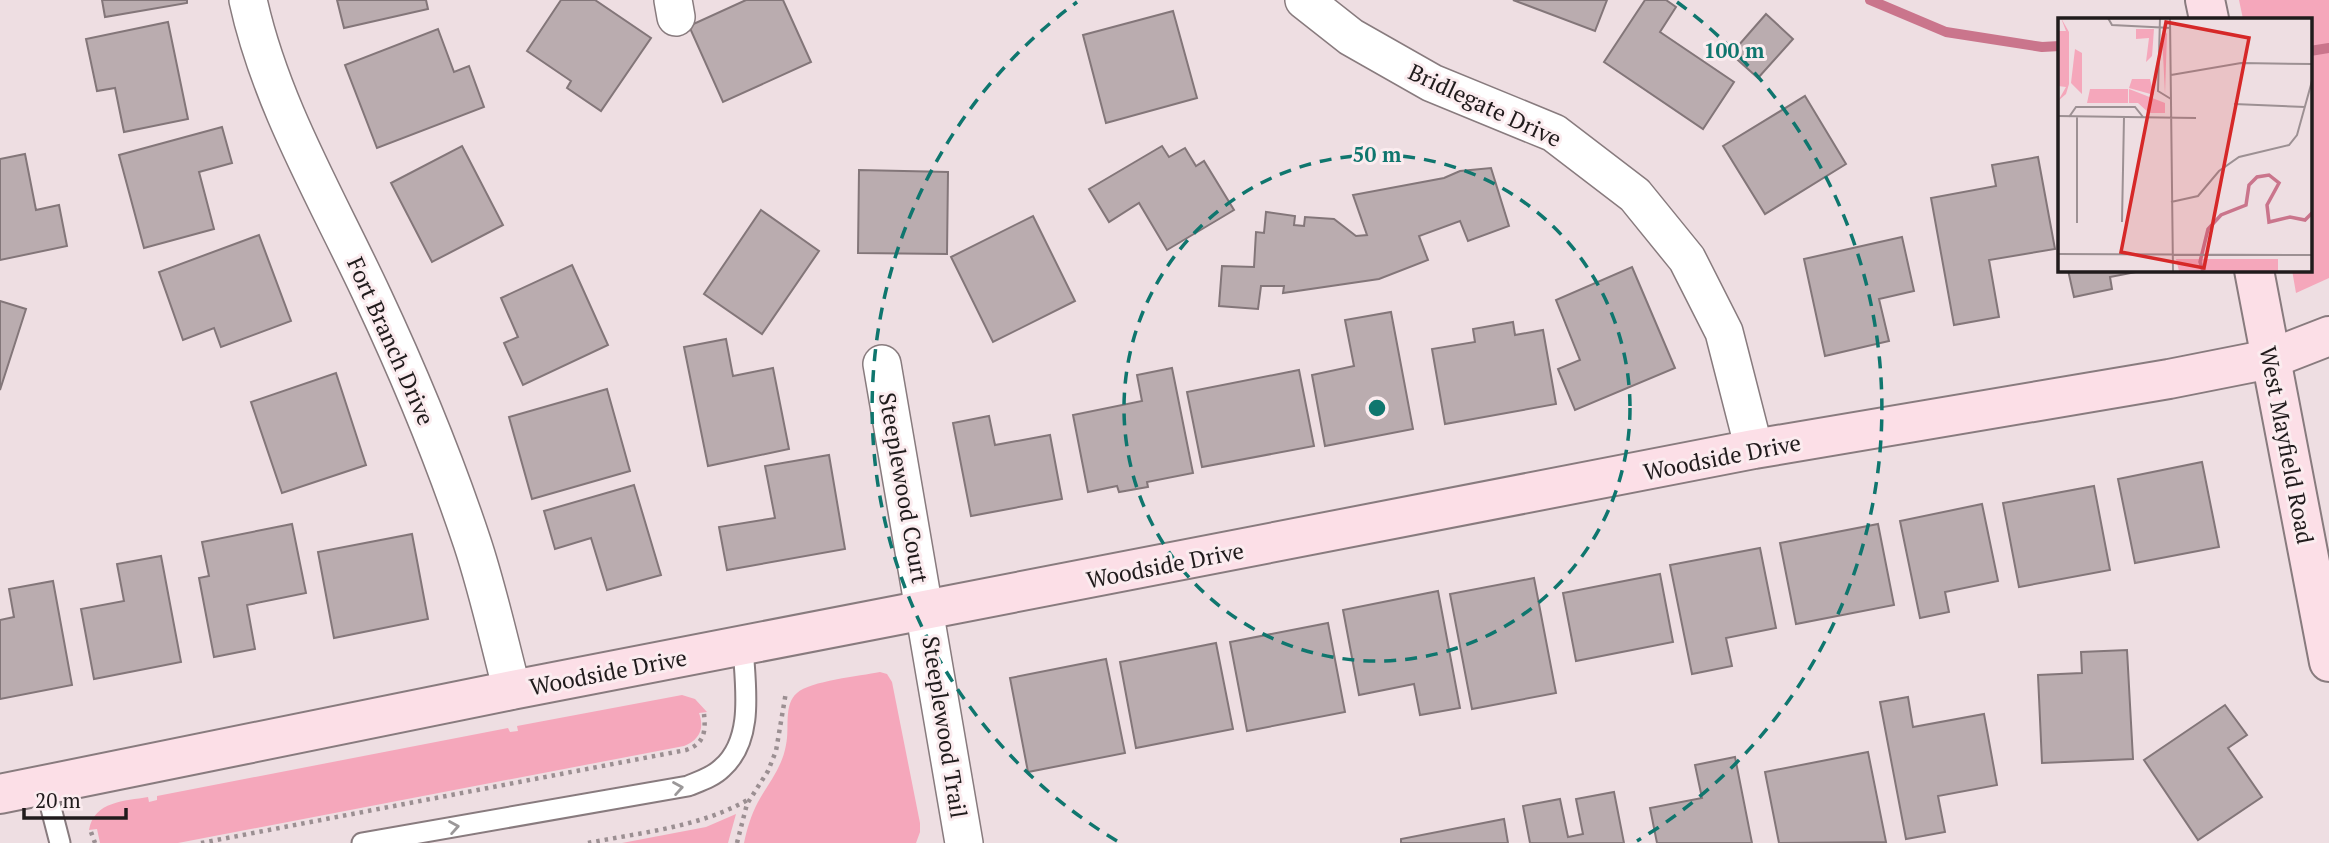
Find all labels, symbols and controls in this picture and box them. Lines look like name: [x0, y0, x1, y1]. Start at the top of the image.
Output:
inset map: [2058, 18, 2312, 271]
text: 100 m: [1704, 36, 1765, 64]
street label: Bridlegate Drive: [1403, 56, 1567, 154]
text: 50 m: [1353, 140, 1402, 168]
street label: Fort Branch Drive: [340, 252, 442, 430]
street label: West Mayfield Road: [2253, 343, 2321, 547]
street label: Steeplewood Court: [872, 390, 936, 586]
centre of rings: [1365, 396, 1389, 420]
street label: Woodside Drive: [1641, 427, 1803, 487]
street label: Woodside Drive: [1084, 535, 1246, 595]
street label: Steeplewood Trail: [915, 634, 975, 820]
street label: Woodside Drive: [527, 642, 689, 702]
scale bar: [24, 776, 126, 820]
one-way arrow: [672, 781, 684, 796]
text: 20 m: [35, 786, 81, 814]
one-way arrow: [448, 820, 460, 835]

